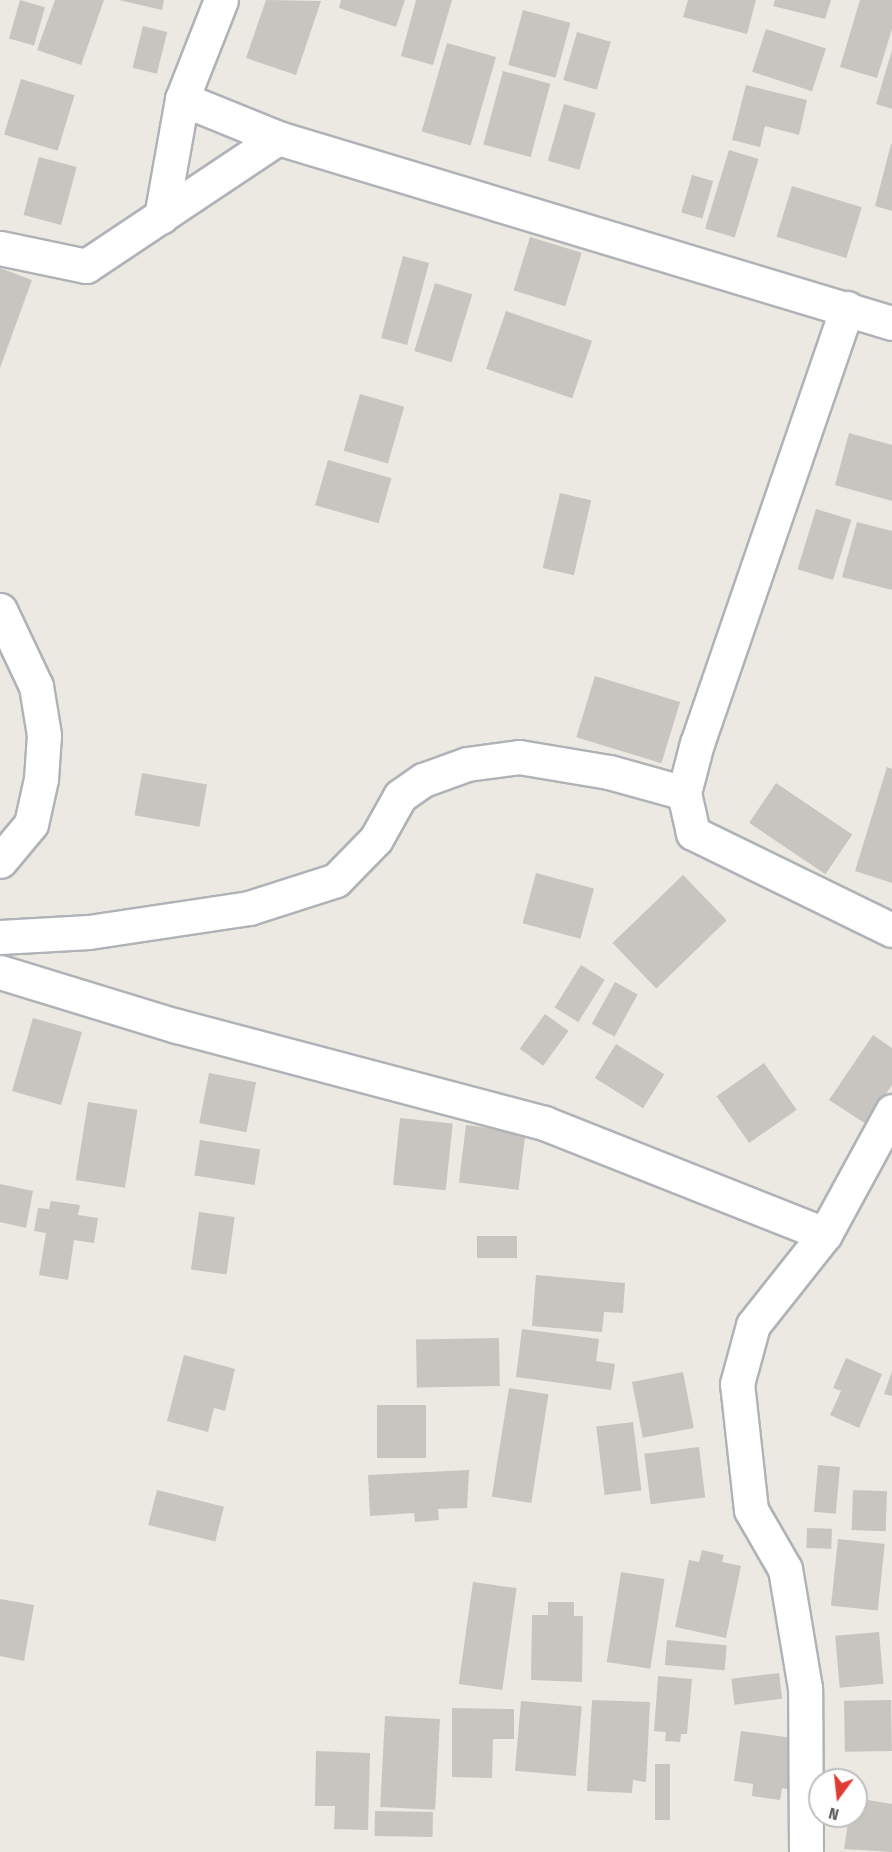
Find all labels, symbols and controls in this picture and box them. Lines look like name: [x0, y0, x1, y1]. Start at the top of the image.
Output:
north arrow: [808, 1768, 868, 1828]
text: N: [827, 1804, 841, 1824]

